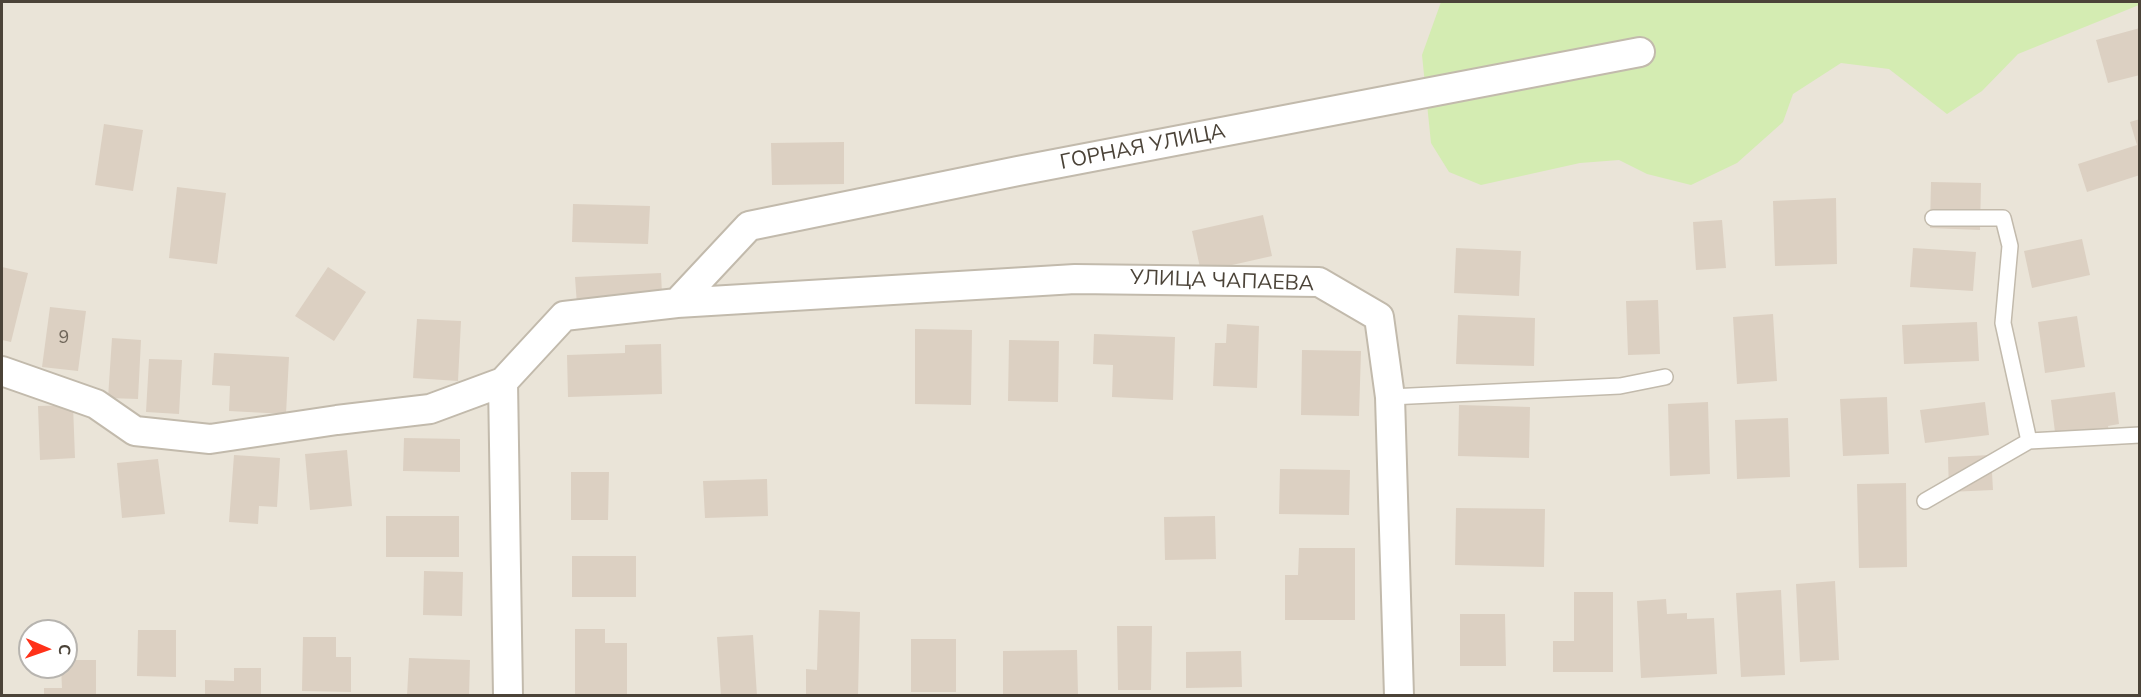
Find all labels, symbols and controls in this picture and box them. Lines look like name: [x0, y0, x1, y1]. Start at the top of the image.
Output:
street label: ГОРНАЯ УЛИЦА: [1058, 120, 1228, 176]
street label: УЛИЦА ЧАПАЕВА: [1130, 266, 1314, 298]
house number: 9: [59, 328, 69, 350]
north arrow: [18, 619, 78, 679]
text: С: [53, 644, 75, 655]

